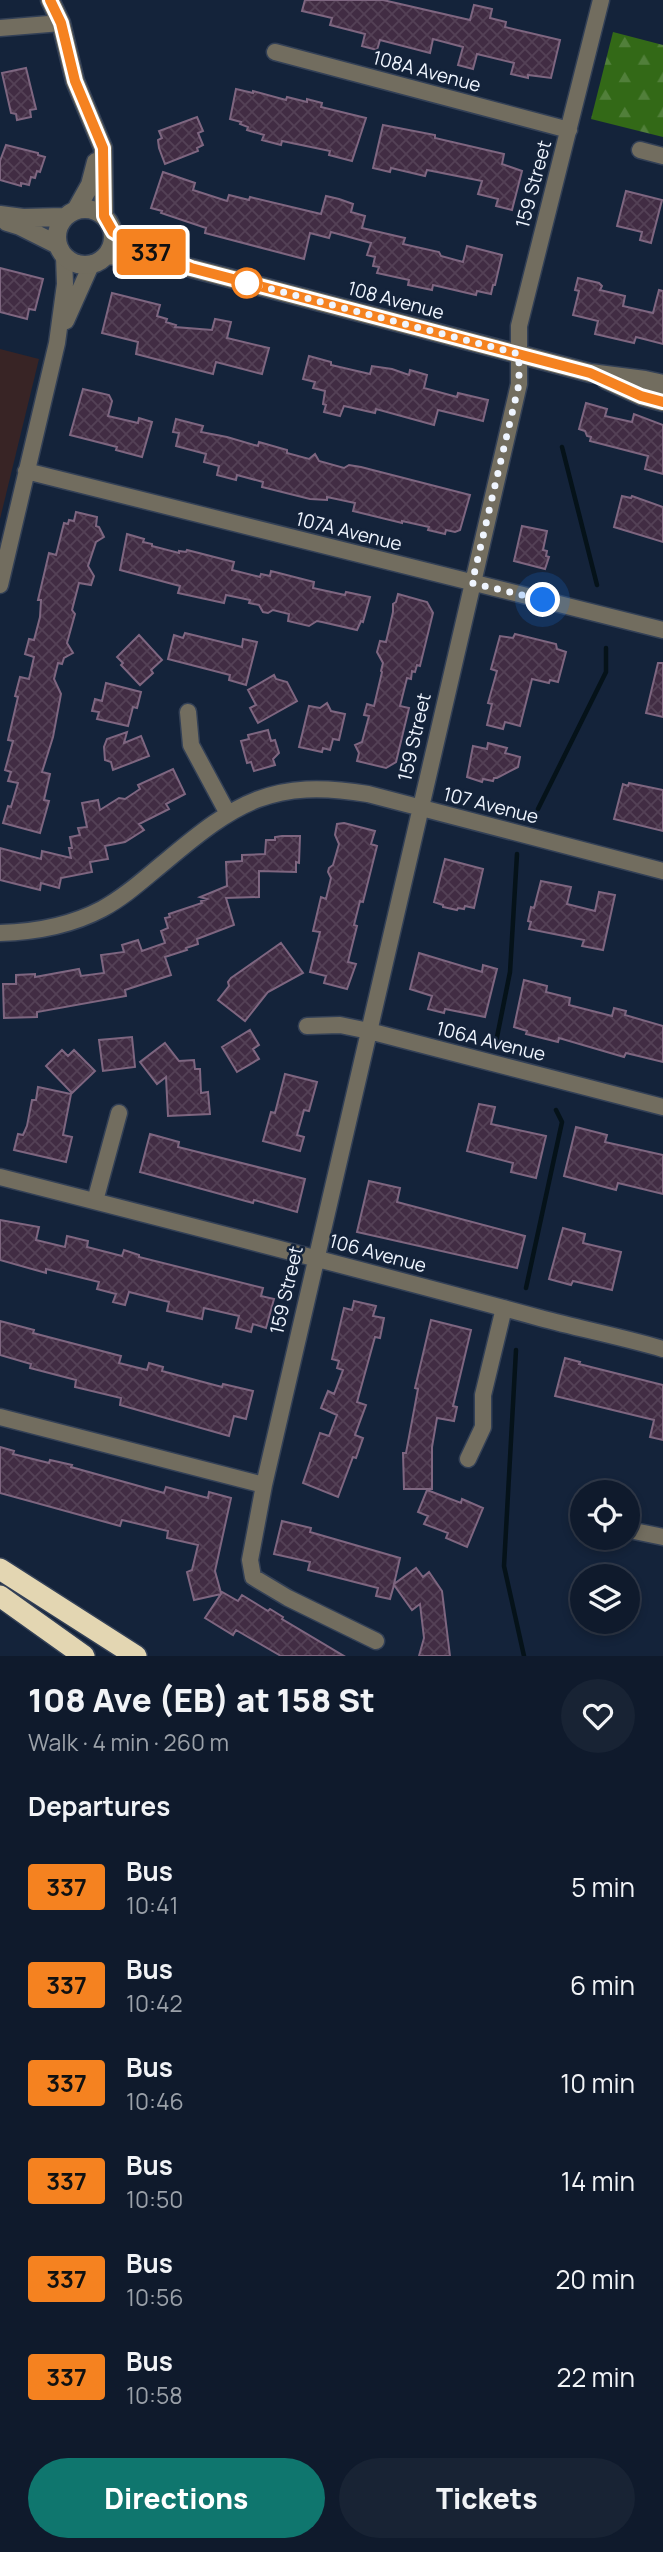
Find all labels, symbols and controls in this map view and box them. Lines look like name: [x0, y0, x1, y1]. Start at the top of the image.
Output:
street label: 108A Avenue: [370, 44, 484, 98]
street label: 159 Street: [509, 137, 557, 231]
line badge: 337: [111, 229, 191, 275]
text: 337: [131, 235, 171, 268]
unlabelled marker: [232, 268, 262, 298]
street label: 108 Avenue: [345, 275, 447, 325]
street label: 107A Avenue: [293, 505, 405, 557]
your location: [525, 582, 560, 617]
street label: 159 Street: [391, 690, 437, 784]
street label: 107 Avenue: [441, 781, 541, 829]
street label: 106A Avenue: [434, 1015, 548, 1067]
street label: 106 Avenue: [327, 1228, 429, 1278]
street label: 159 Street: [263, 1243, 309, 1337]
map controls: [570, 1480, 640, 1634]
button: locate: [570, 1480, 640, 1550]
button: layers: [570, 1564, 640, 1634]
text: 108 Ave (EB) at 158 St: [28, 1677, 375, 1722]
button: heart: [561, 1679, 635, 1753]
text: Walk · 4 min · 260 m: [28, 1726, 229, 1758]
text: Departures: [28, 1788, 170, 1824]
text: Bus: [126, 1853, 173, 1889]
text: 5 min: [571, 1869, 635, 1905]
text: 337: [46, 1870, 87, 1903]
text: 10:41: [126, 1889, 178, 1921]
text: Bus: [126, 1951, 173, 1987]
text: 6 min: [570, 1967, 635, 2003]
text: 337: [46, 1968, 87, 2001]
text: 10:42: [126, 1987, 183, 2019]
text: Bus: [126, 2049, 173, 2085]
text: 10 min: [560, 2065, 635, 2101]
text: 337: [46, 2066, 87, 2099]
text: 10:46: [126, 2085, 184, 2117]
text: Bus: [126, 2147, 173, 2183]
text: 14 min: [561, 2163, 635, 2199]
text: 337: [46, 2164, 87, 2197]
text: 10:50: [126, 2183, 183, 2215]
text: Bus: [126, 2245, 173, 2281]
text: 20 min: [556, 2261, 635, 2297]
text: 337: [46, 2262, 87, 2295]
text: 10:56: [126, 2281, 183, 2313]
text: Bus: [126, 2343, 173, 2379]
text: 22 min: [557, 2359, 635, 2395]
text: 337: [46, 2360, 87, 2393]
text: 10:58: [126, 2379, 183, 2411]
button: Directions: [28, 2458, 325, 2538]
button: Tickets: [339, 2458, 635, 2538]

